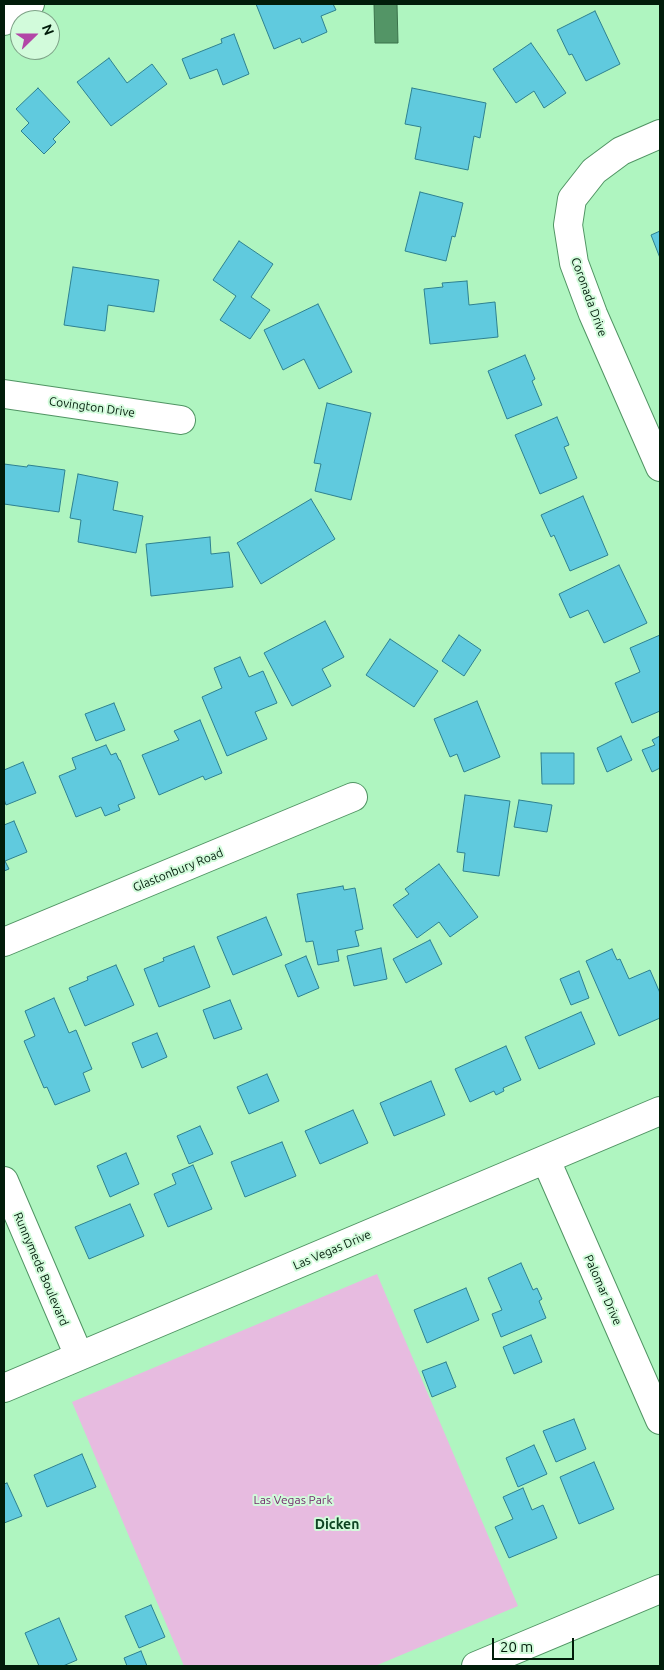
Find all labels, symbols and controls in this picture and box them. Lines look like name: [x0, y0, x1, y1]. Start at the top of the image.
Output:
north arrow: [10, 10, 60, 60]
text: N: [39, 22, 57, 38]
street label: Coronada Drive: [568, 255, 610, 339]
street label: Covington Drive: [48, 394, 136, 420]
street label: Glastonbury Road: [131, 845, 225, 895]
street label: Runnymede Boulevard: [11, 1210, 71, 1328]
street label: Las Vegas Drive: [291, 1227, 373, 1273]
street label: Palomar Drive: [581, 1253, 625, 1327]
park label: Las Vegas Park: [254, 1493, 332, 1507]
district label: Dicken: [315, 1516, 359, 1532]
scale bar: [494, 1628, 576, 1660]
text: 20 m: [500, 1638, 533, 1655]

